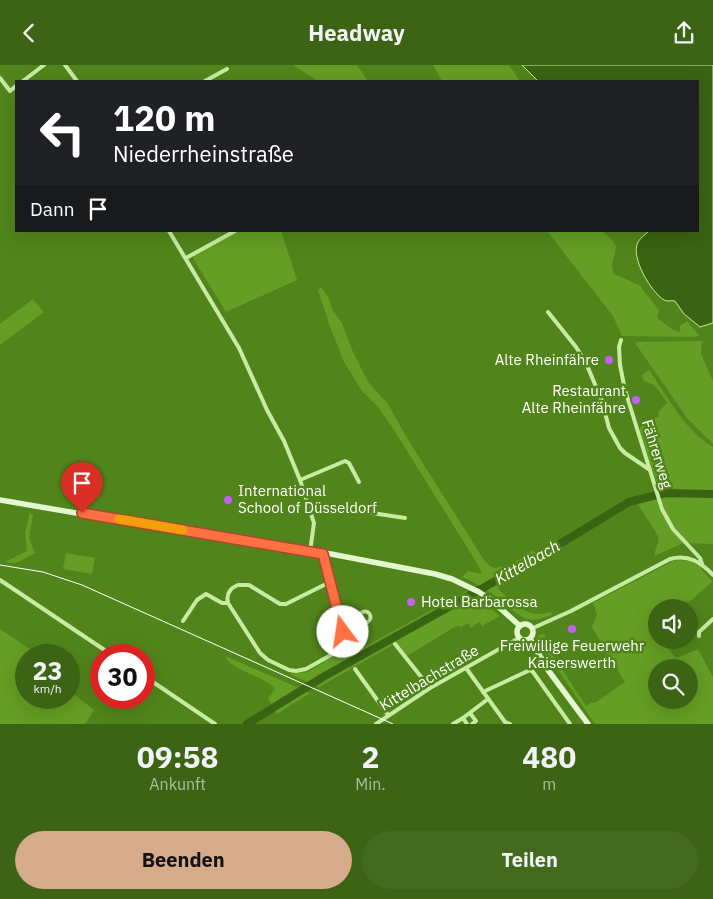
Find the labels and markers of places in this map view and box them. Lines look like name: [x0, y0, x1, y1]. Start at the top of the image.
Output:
place label: Alte Rheinfähre: [495, 350, 599, 369]
marker: Alte Rheinfähre: [603, 354, 615, 366]
place label: Restaurant Alte Rheinfähre: [522, 381, 626, 417]
marker: Restaurant Alte Rheinfähre: [630, 394, 642, 406]
pin: [61, 462, 103, 513]
place label: International School of Düsseldorf: [238, 481, 377, 517]
marker: International School of Düsseldorf: [222, 494, 234, 506]
place label: Hotel Barbarossa: [421, 592, 537, 611]
marker: Hotel Barbarossa: [405, 596, 417, 608]
marker: Freiwillige Feuerwehr Kaiserswerth: [566, 623, 578, 635]
place label: Freiwillige Feuerwehr Kaiserswerth: [500, 636, 645, 672]

